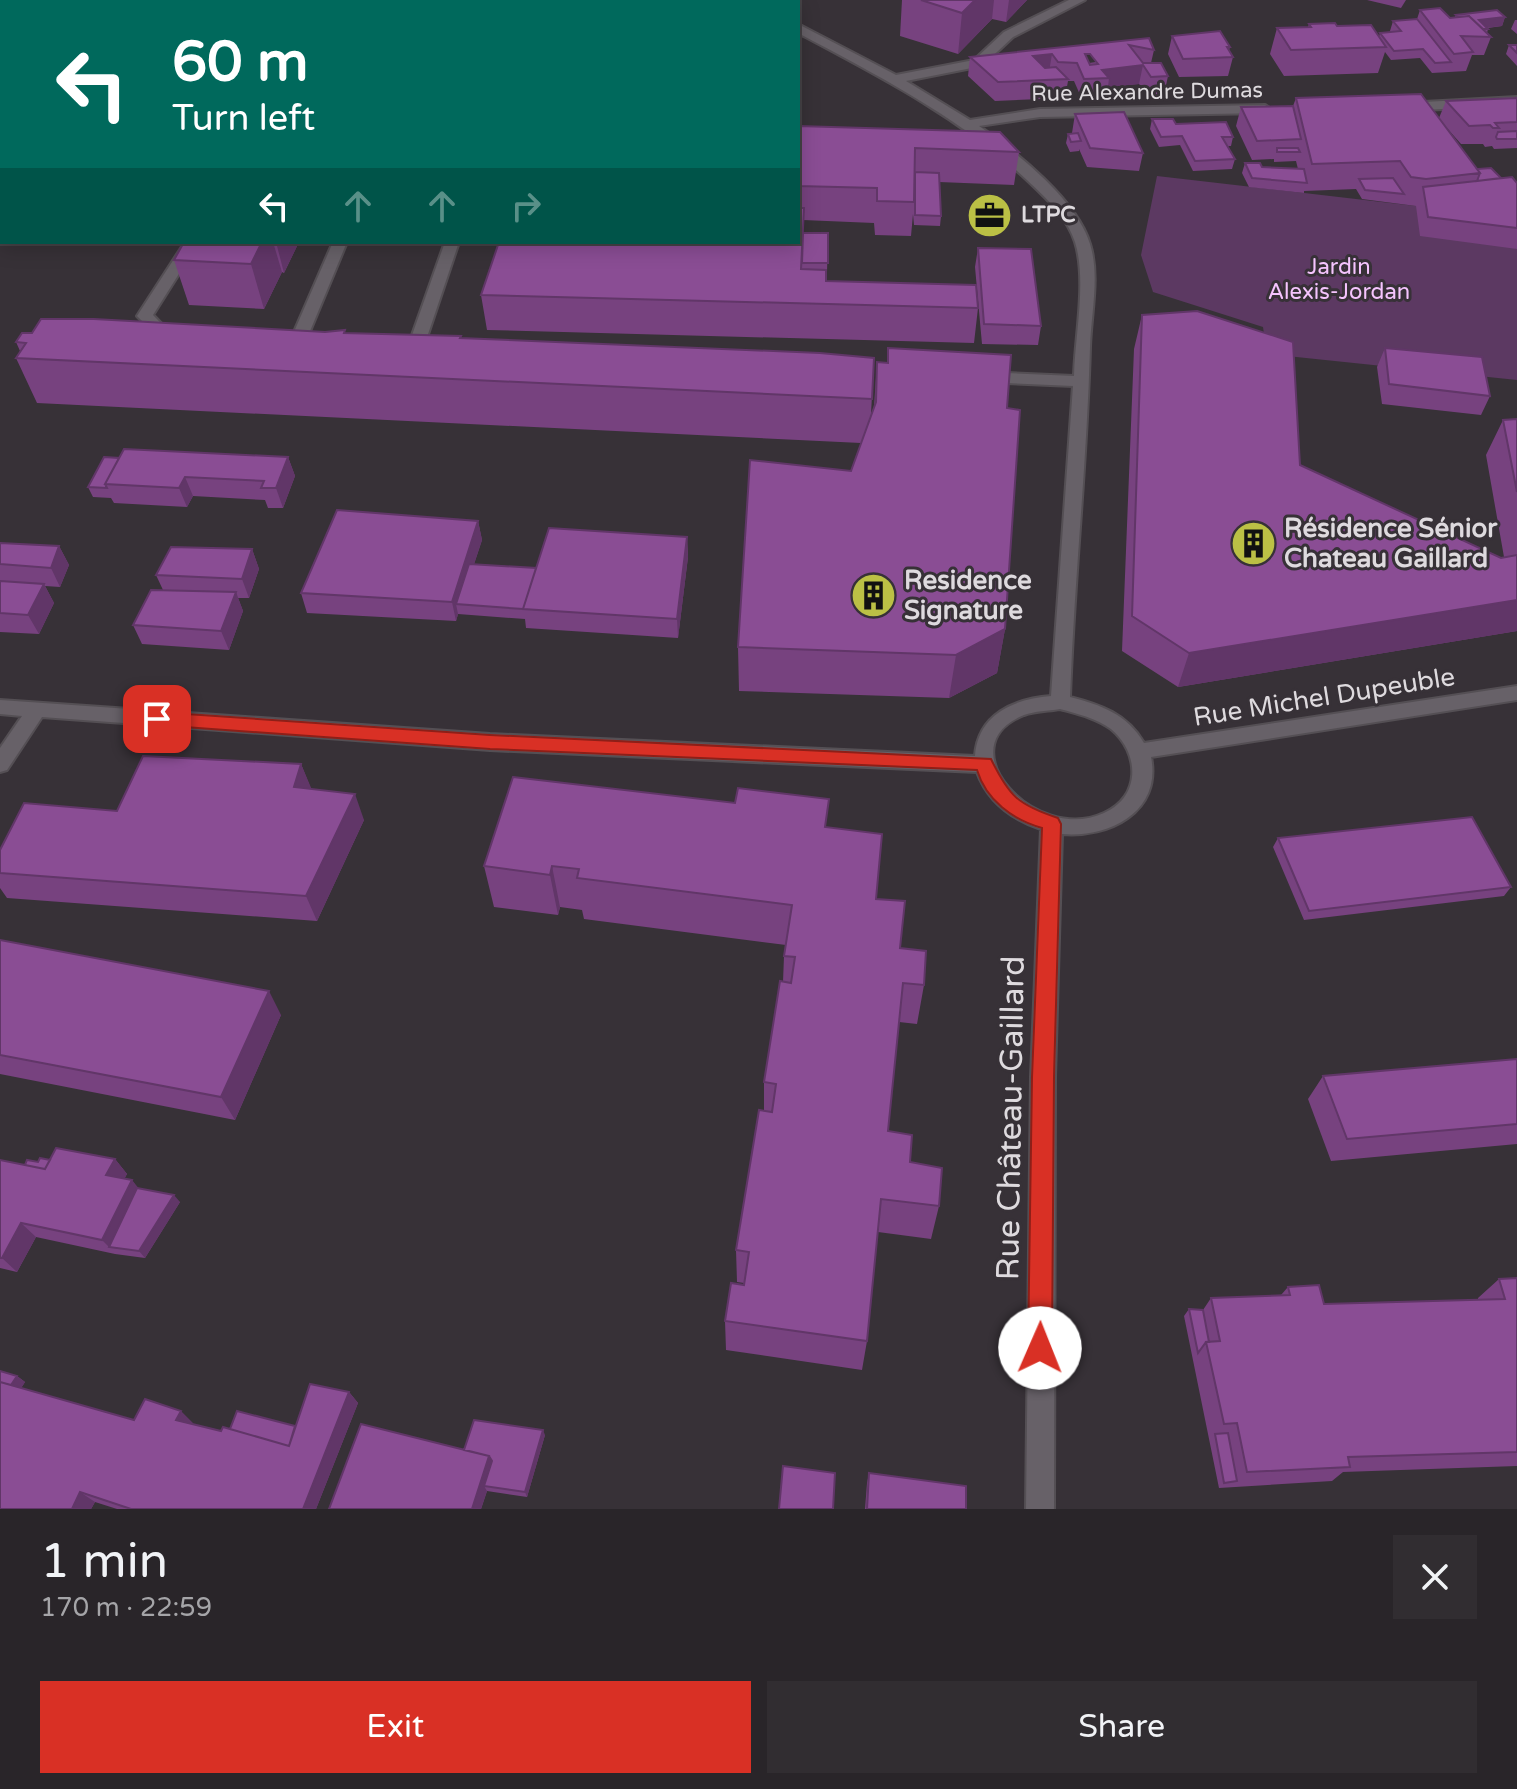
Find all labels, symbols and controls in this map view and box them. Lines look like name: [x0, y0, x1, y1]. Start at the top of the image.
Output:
text: 60 m: [172, 29, 308, 96]
icon: left: [40, 32, 144, 136]
street label: Rue Alexandre Dumas: [1031, 77, 1263, 107]
text: Turn left: [172, 97, 315, 140]
icon: left: [252, 184, 296, 228]
icon: ahead: [336, 184, 380, 228]
icon: ahead: [420, 184, 464, 228]
icon: right: [504, 184, 548, 228]
office icon: LTPC: [966, 191, 1014, 239]
place label: LTPC: [1021, 202, 1076, 228]
park label: Jardin Alexis-Jordan: [1268, 254, 1410, 305]
place label: Résidence Sénior Chateau Gaillard: [1284, 513, 1498, 574]
building icon: Résidence Sénior Chateau Gaillard: [1229, 519, 1277, 567]
place label: Residence Signature: [904, 565, 1032, 626]
building icon: Residence Signature: [849, 571, 897, 619]
street label: Rue Michel Dupeuble: [1191, 661, 1457, 733]
pin: [123, 685, 191, 753]
icon: arrive: [135, 697, 179, 741]
street label: Rue Château-Gaillard: [989, 955, 1033, 1281]
position arrow: [998, 1306, 1082, 1390]
text: 1 min: [40, 1533, 168, 1591]
button: close: [1393, 1535, 1477, 1619]
text: 170 m · 22:59: [40, 1592, 212, 1623]
button: Exit: [40, 1681, 751, 1773]
button: Share: [767, 1681, 1477, 1773]

